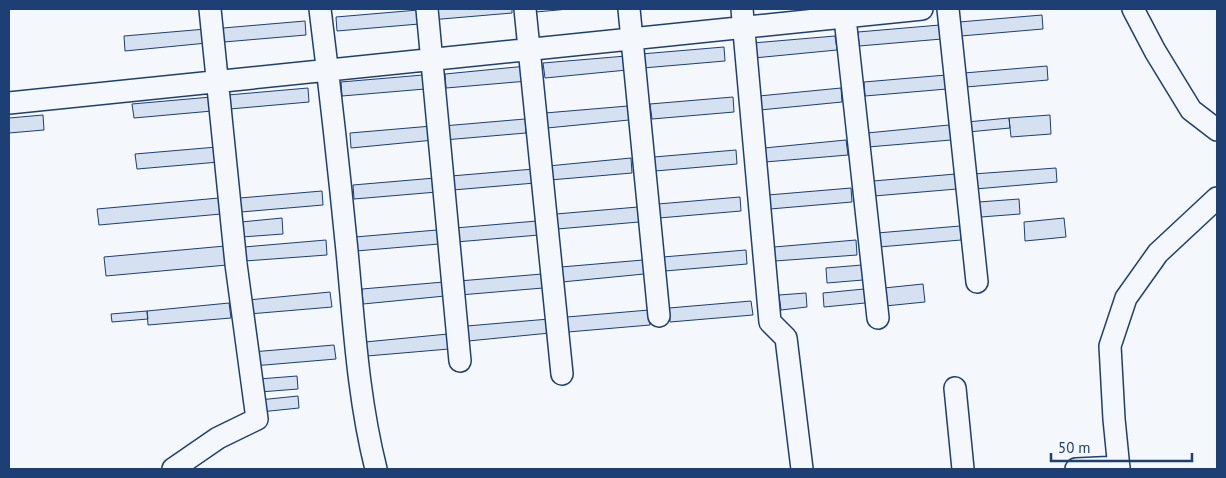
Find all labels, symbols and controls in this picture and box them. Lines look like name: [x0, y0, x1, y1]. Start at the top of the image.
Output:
scale bar: [1051, 430, 1192, 462]
text: 50 m: [1058, 438, 1091, 457]

